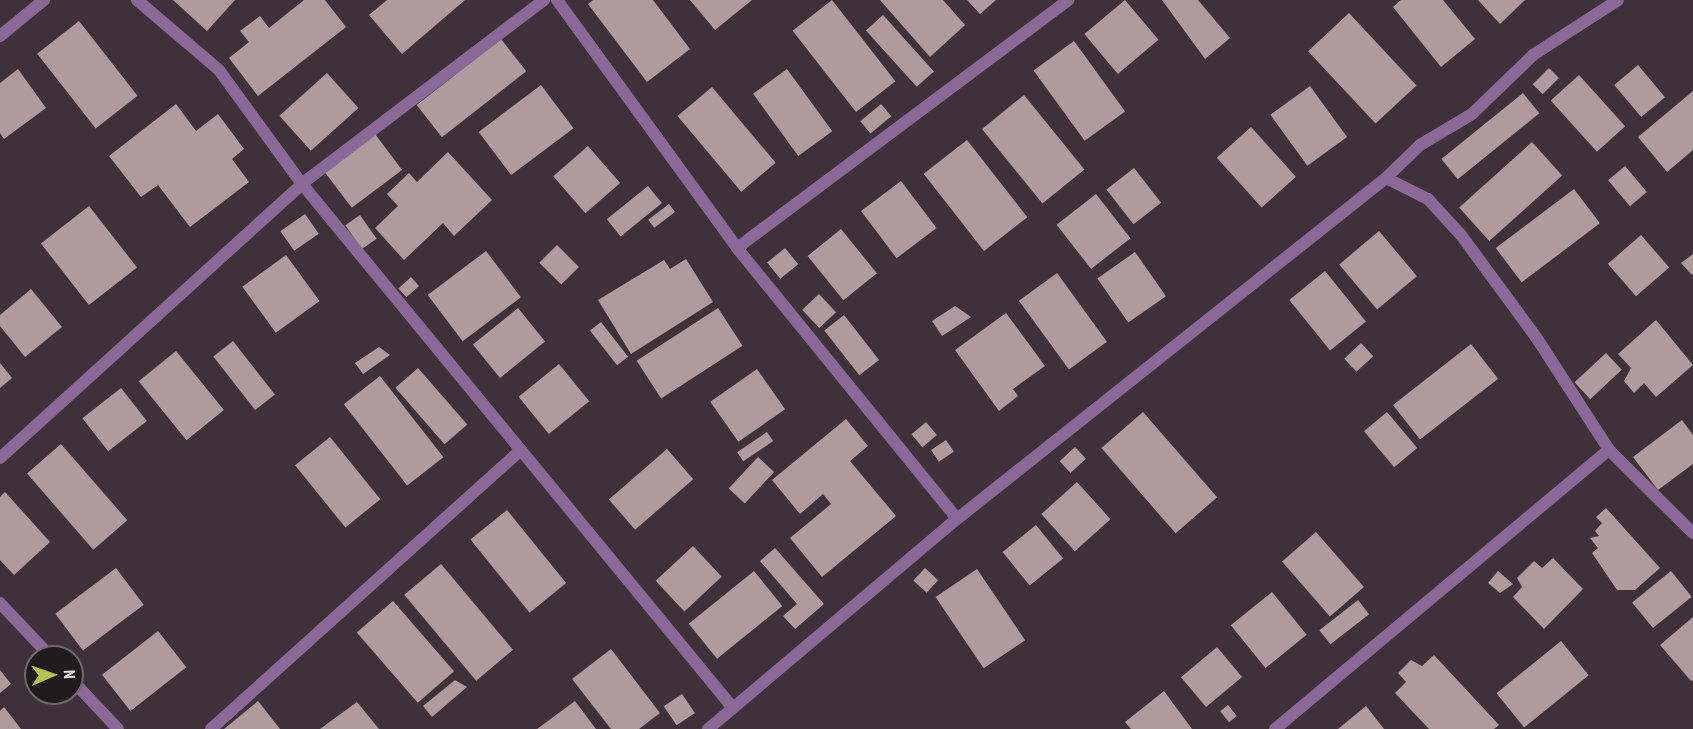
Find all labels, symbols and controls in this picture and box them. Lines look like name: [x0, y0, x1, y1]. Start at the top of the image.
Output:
north arrow: [24, 645, 84, 705]
text: N: [60, 670, 80, 679]

